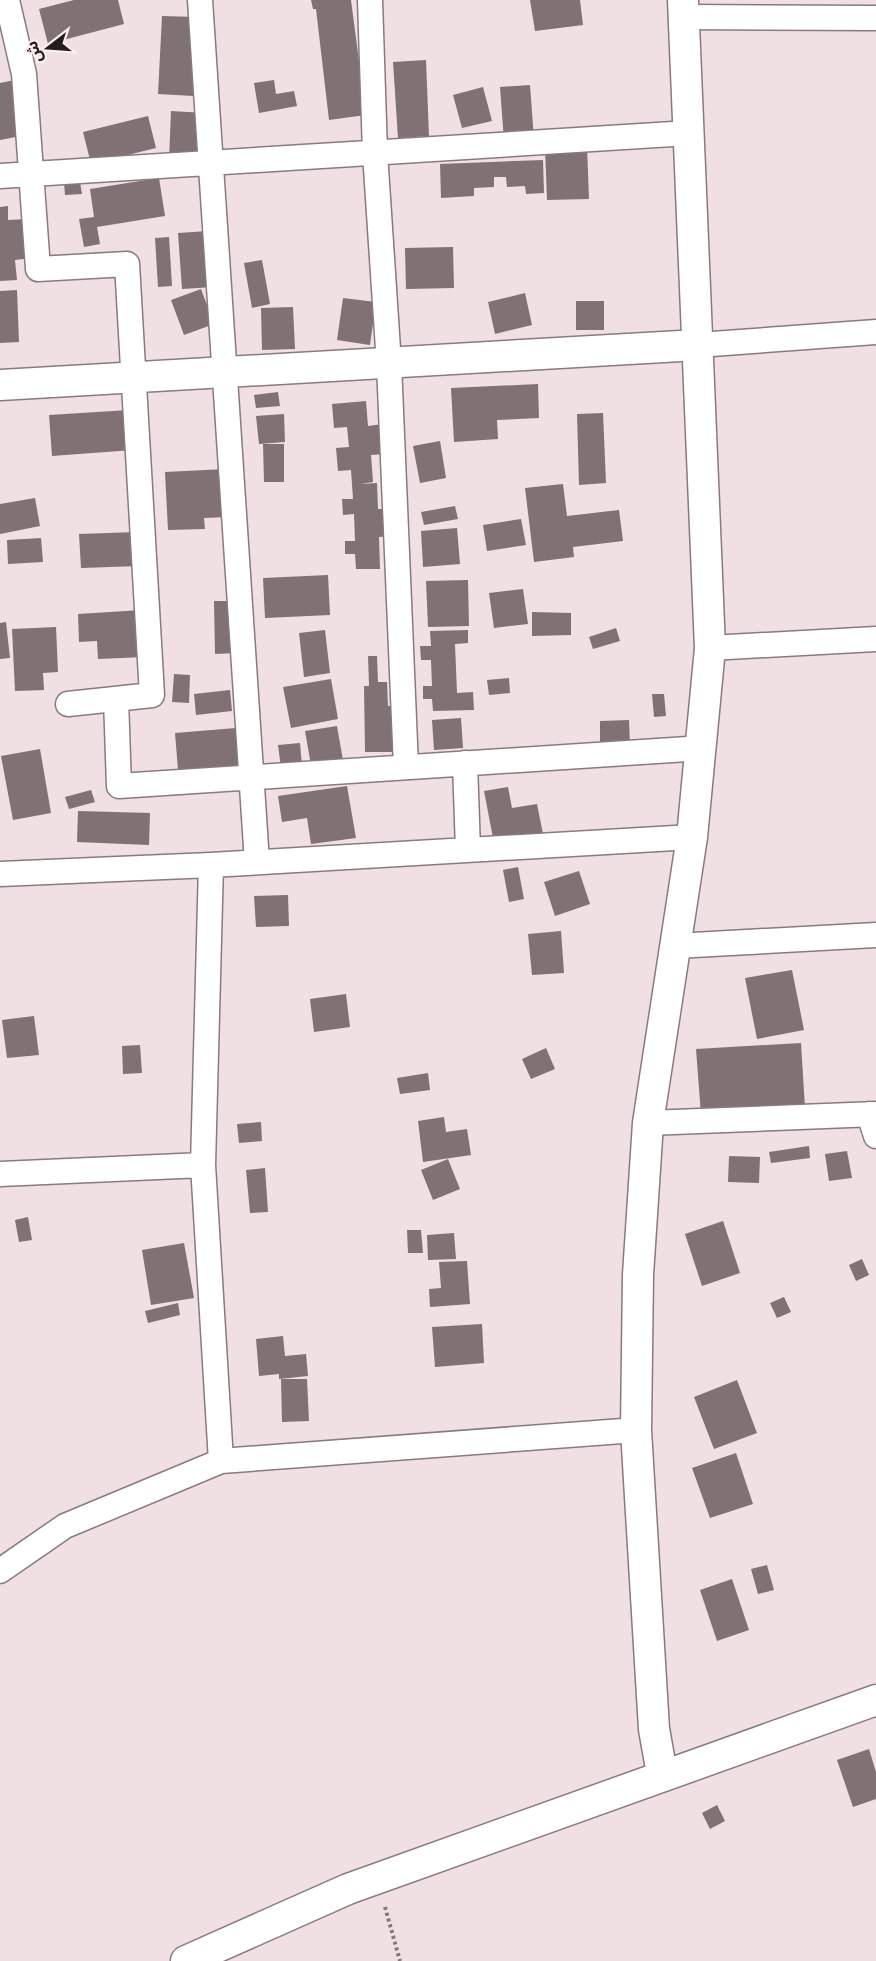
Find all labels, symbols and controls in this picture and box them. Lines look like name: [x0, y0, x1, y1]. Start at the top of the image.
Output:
north arrow: [18, 18, 78, 78]
text: ش: [22, 39, 46, 65]

